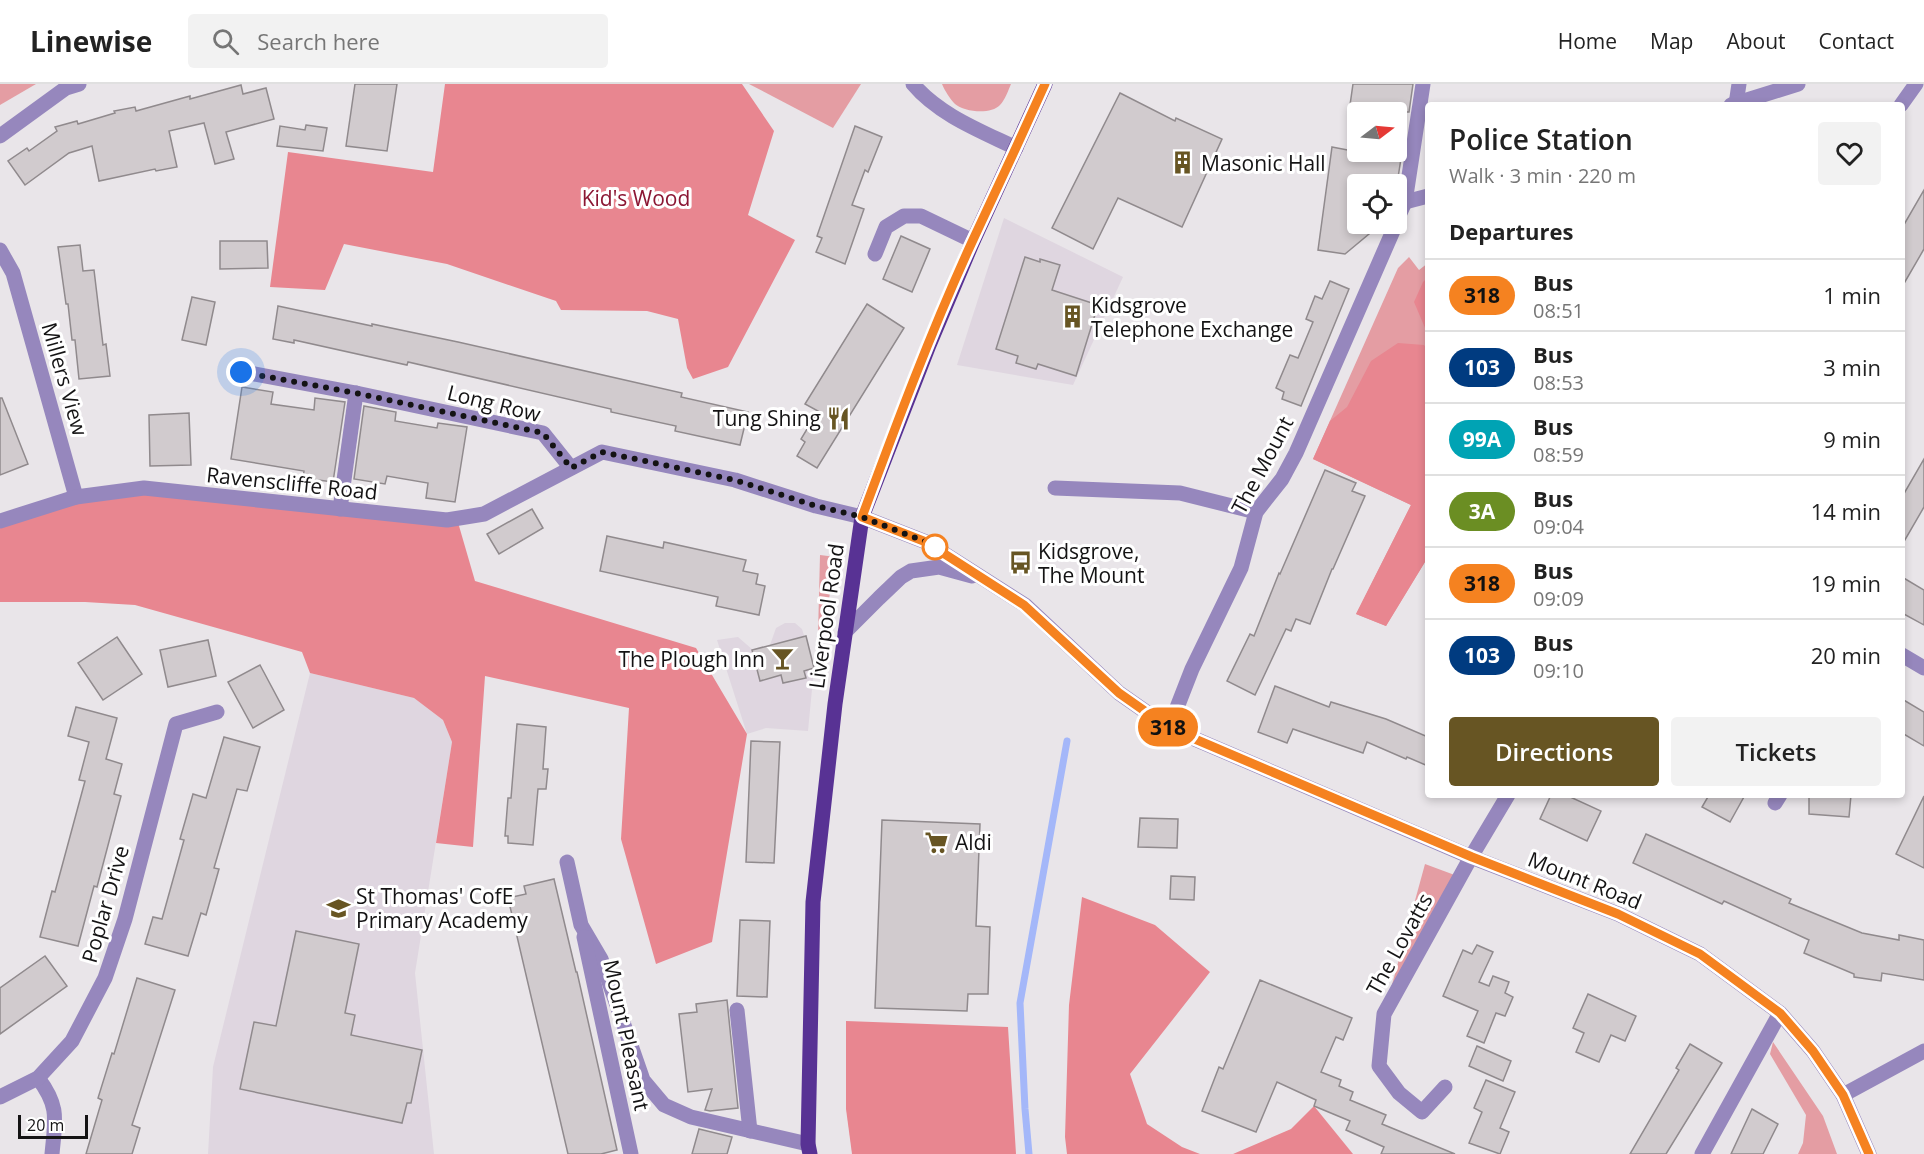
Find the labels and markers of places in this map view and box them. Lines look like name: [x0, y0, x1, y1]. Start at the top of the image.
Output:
place label: Masonic Hall: [1201, 149, 1326, 177]
building icon: Masonic Hall: [1170, 150, 1196, 176]
place label: Kidsgrove Telephone Exchange: [1091, 291, 1293, 343]
building icon: Kidsgrove Telephone Exchange: [1060, 304, 1086, 330]
place label: Tung Shing: [713, 404, 821, 432]
restaurant icon: Tung Shing: [826, 405, 852, 431]
unlabelled marker: [922, 534, 948, 560]
place label: Kidsgrove, The Mount: [1038, 537, 1144, 589]
bus stop icon: Kidsgrove, The Mount: [1007, 550, 1033, 576]
place label: The Plough Inn: [619, 645, 765, 673]
bar icon: The Plough Inn: [770, 646, 796, 672]
place label: Aldi: [955, 828, 992, 856]
supermarket icon: Aldi: [924, 829, 950, 855]
place label: St Thomas' CofE Primary Academy: [356, 882, 528, 934]
school or university icon: St Thomas' CofE Primary Academy: [325, 895, 351, 921]

